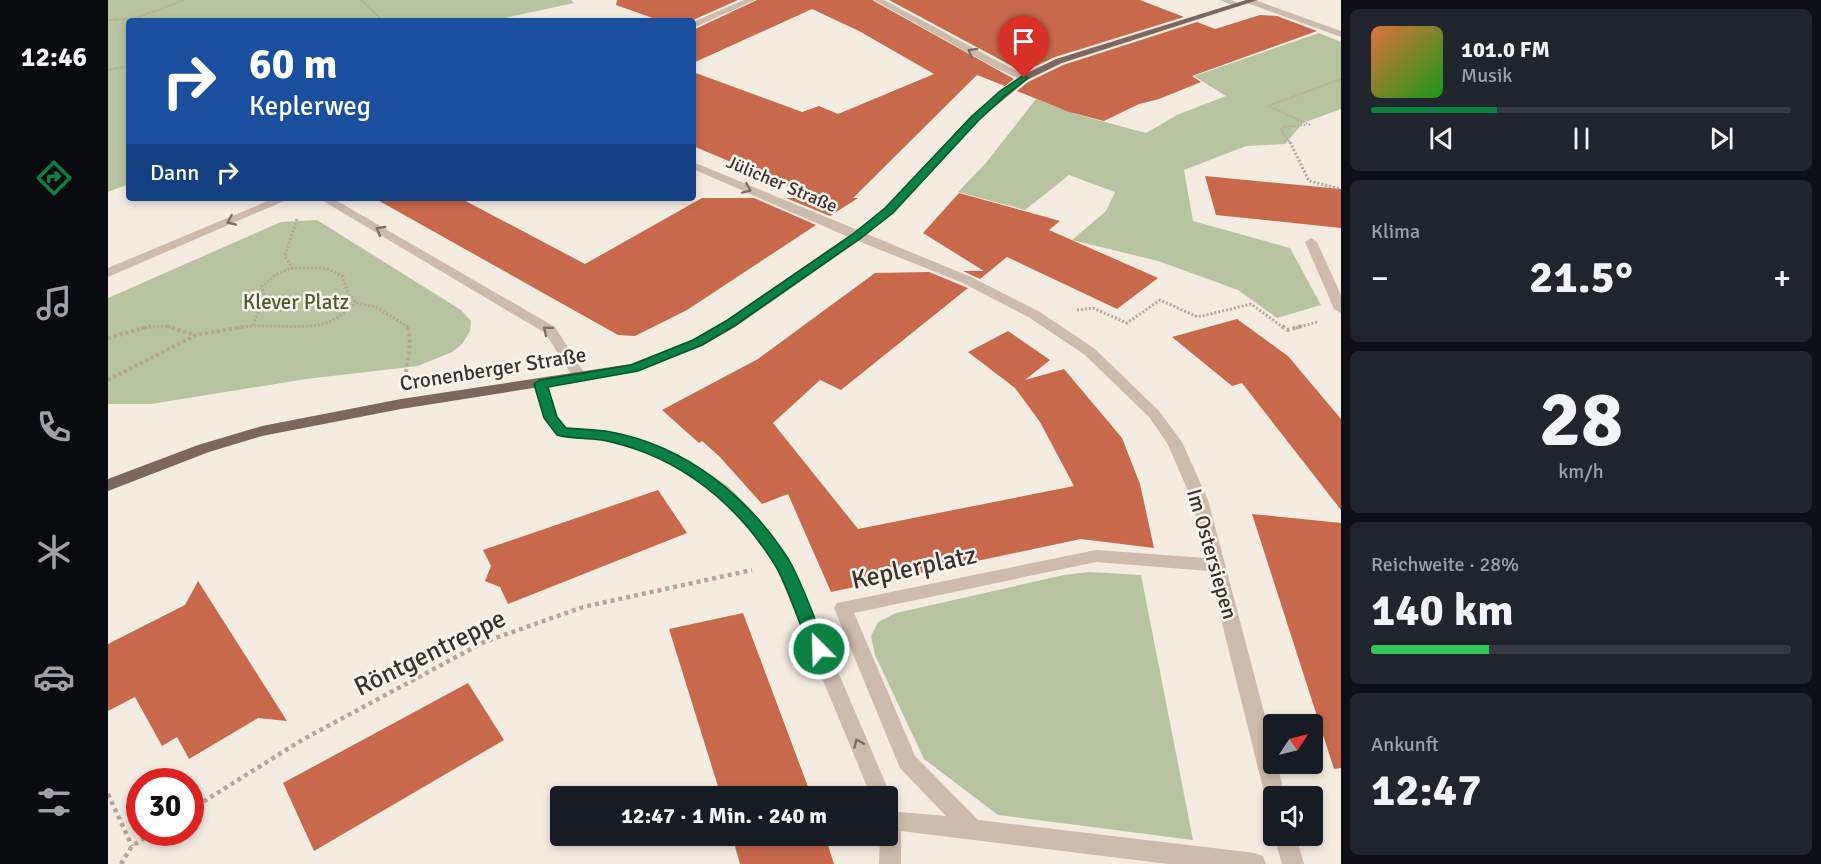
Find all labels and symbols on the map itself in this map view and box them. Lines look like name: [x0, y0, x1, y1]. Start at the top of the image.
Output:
pin: [998, 16, 1049, 78]
one-way arrow: [968, 48, 978, 59]
street label: Jülicher Straße: [723, 151, 841, 217]
one-way arrow: [740, 181, 751, 193]
one-way arrow: [226, 214, 237, 226]
one-way arrow: [375, 226, 386, 238]
park label: Klever Platz: [243, 289, 349, 315]
one-way arrow: [542, 327, 553, 338]
street label: Cronenberger Straße: [398, 341, 588, 397]
street label: Im Ostersiepen: [1181, 486, 1243, 622]
street label: Keplerplatz: [848, 539, 980, 597]
street label: Röntgentreppe: [349, 603, 511, 703]
position arrow: [787, 617, 851, 681]
north arrow: [1263, 714, 1323, 774]
one-way arrow: [853, 738, 865, 749]
speed limit sign: 30: [126, 768, 204, 846]

